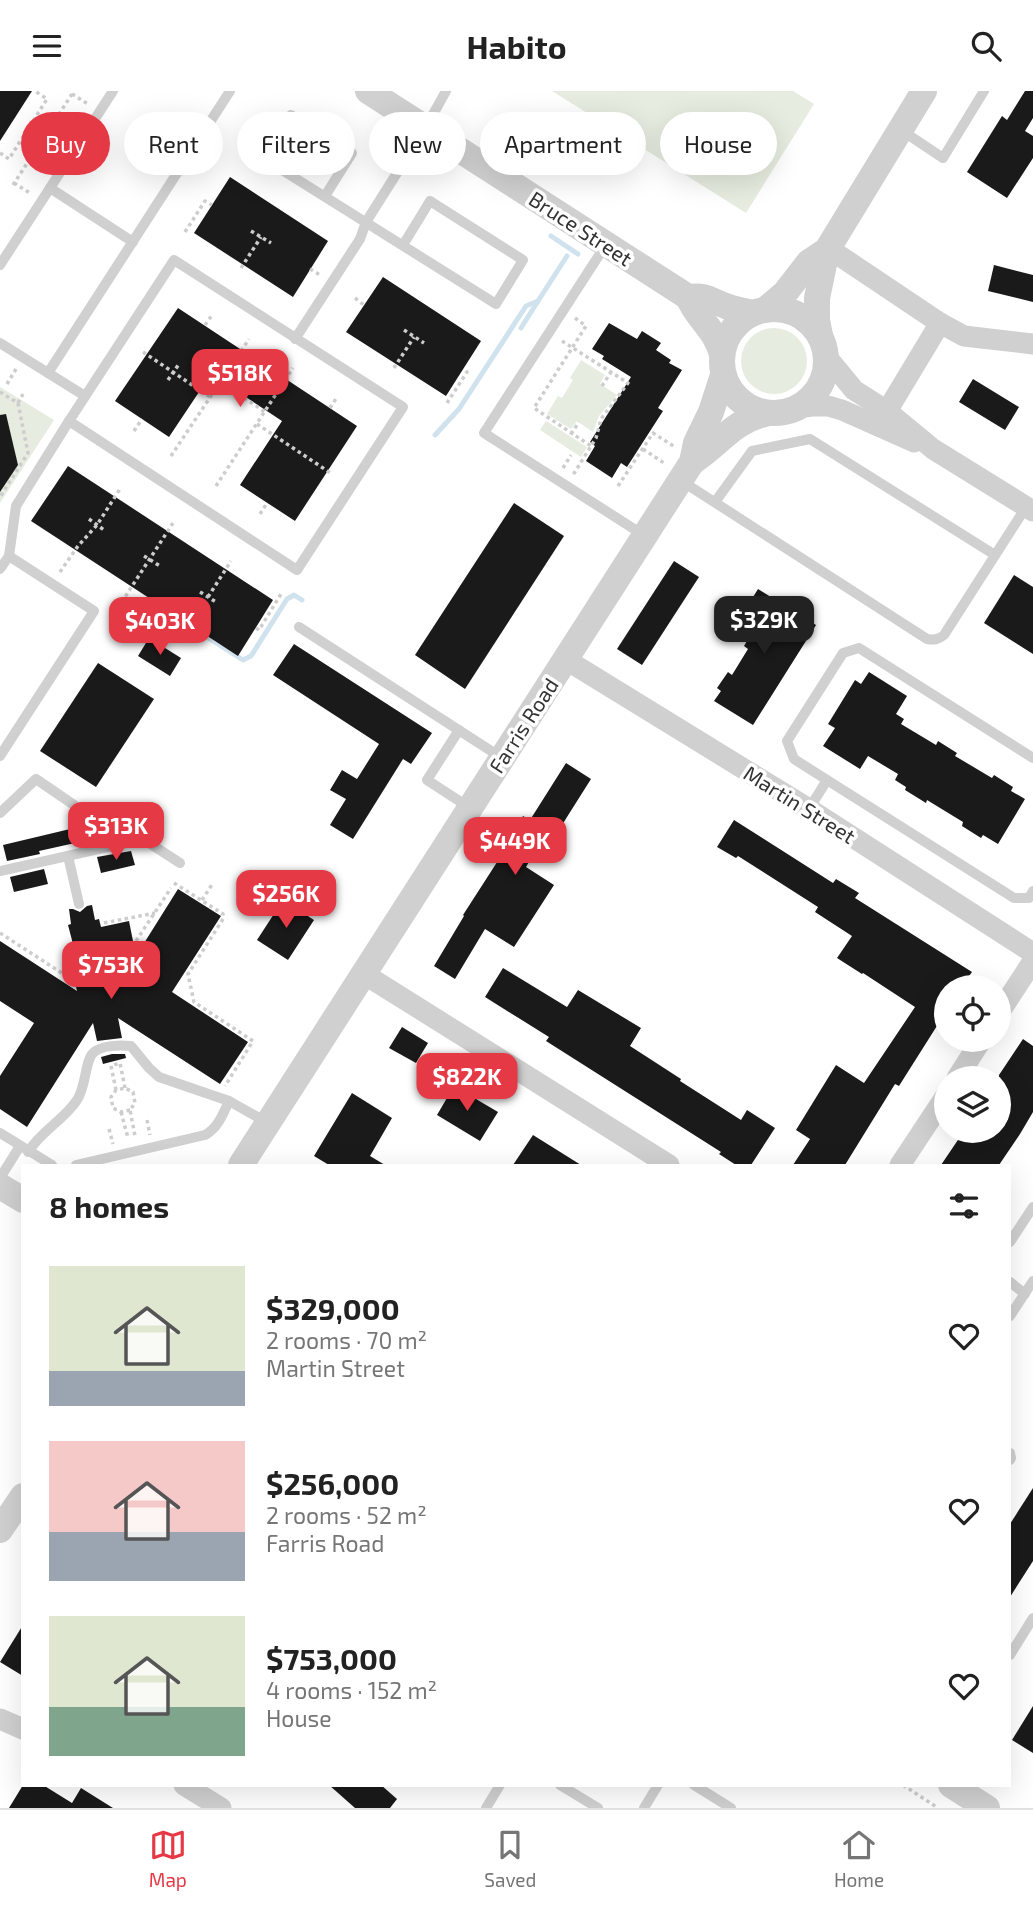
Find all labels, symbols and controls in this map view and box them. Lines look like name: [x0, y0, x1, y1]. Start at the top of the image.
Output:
icon: menu: [28, 27, 66, 65]
text: Habito: [466, 27, 567, 65]
icon: search: [967, 27, 1005, 65]
chip: Buy: [21, 112, 110, 175]
chip: Rent: [124, 112, 223, 175]
chip: Filters: [237, 112, 355, 175]
chip: New: [369, 112, 466, 175]
chip: Apartment: [480, 112, 646, 175]
chip: House: [660, 112, 777, 175]
street label: Bruce Street: [525, 185, 637, 271]
pin: $518K: [191, 349, 289, 409]
text: $518K: [208, 358, 272, 386]
pin: $329K: [715, 596, 813, 656]
pin: $403K: [111, 597, 209, 657]
text: $329K: [730, 605, 798, 633]
text: $403K: [125, 606, 195, 634]
street label: Farris Road: [483, 673, 563, 777]
street label: Martin Street: [740, 760, 860, 848]
pin: $313K: [67, 803, 165, 862]
text: $313K: [84, 811, 148, 839]
pin: $449K: [466, 817, 564, 877]
text: $449K: [480, 826, 550, 854]
pin: $256K: [237, 871, 335, 930]
text: $256K: [252, 879, 320, 907]
pin: $753K: [62, 941, 160, 1001]
text: $753K: [78, 950, 144, 978]
map controls: [934, 975, 1011, 1143]
button: locate: [934, 975, 1011, 1052]
pin: $822K: [418, 1053, 516, 1113]
text: $822K: [433, 1062, 501, 1090]
button: layers: [934, 1066, 1011, 1143]
icon: filters: [945, 1187, 983, 1225]
text: 8 homes: [49, 1188, 169, 1224]
text: $329,000: [266, 1290, 400, 1326]
icon: home: [105, 1294, 189, 1378]
icon: heart: [945, 1317, 983, 1355]
text: 2 rooms · 70 m²: [266, 1326, 427, 1354]
text: Martin Street: [266, 1354, 405, 1382]
text: $256,000: [266, 1465, 399, 1501]
icon: home: [105, 1469, 189, 1553]
icon: heart: [945, 1492, 983, 1530]
text: 2 rooms · 52 m²: [266, 1501, 427, 1529]
text: Farris Road: [266, 1529, 384, 1557]
text: $753,000: [266, 1640, 397, 1676]
icon: home: [105, 1644, 189, 1728]
icon: heart: [945, 1667, 983, 1705]
text: 4 rooms · 152 m²: [266, 1676, 437, 1704]
text: House: [266, 1704, 332, 1732]
tab: Map: [149, 1826, 187, 1891]
tab: Saved: [484, 1826, 536, 1891]
tab: Home: [834, 1826, 884, 1891]

